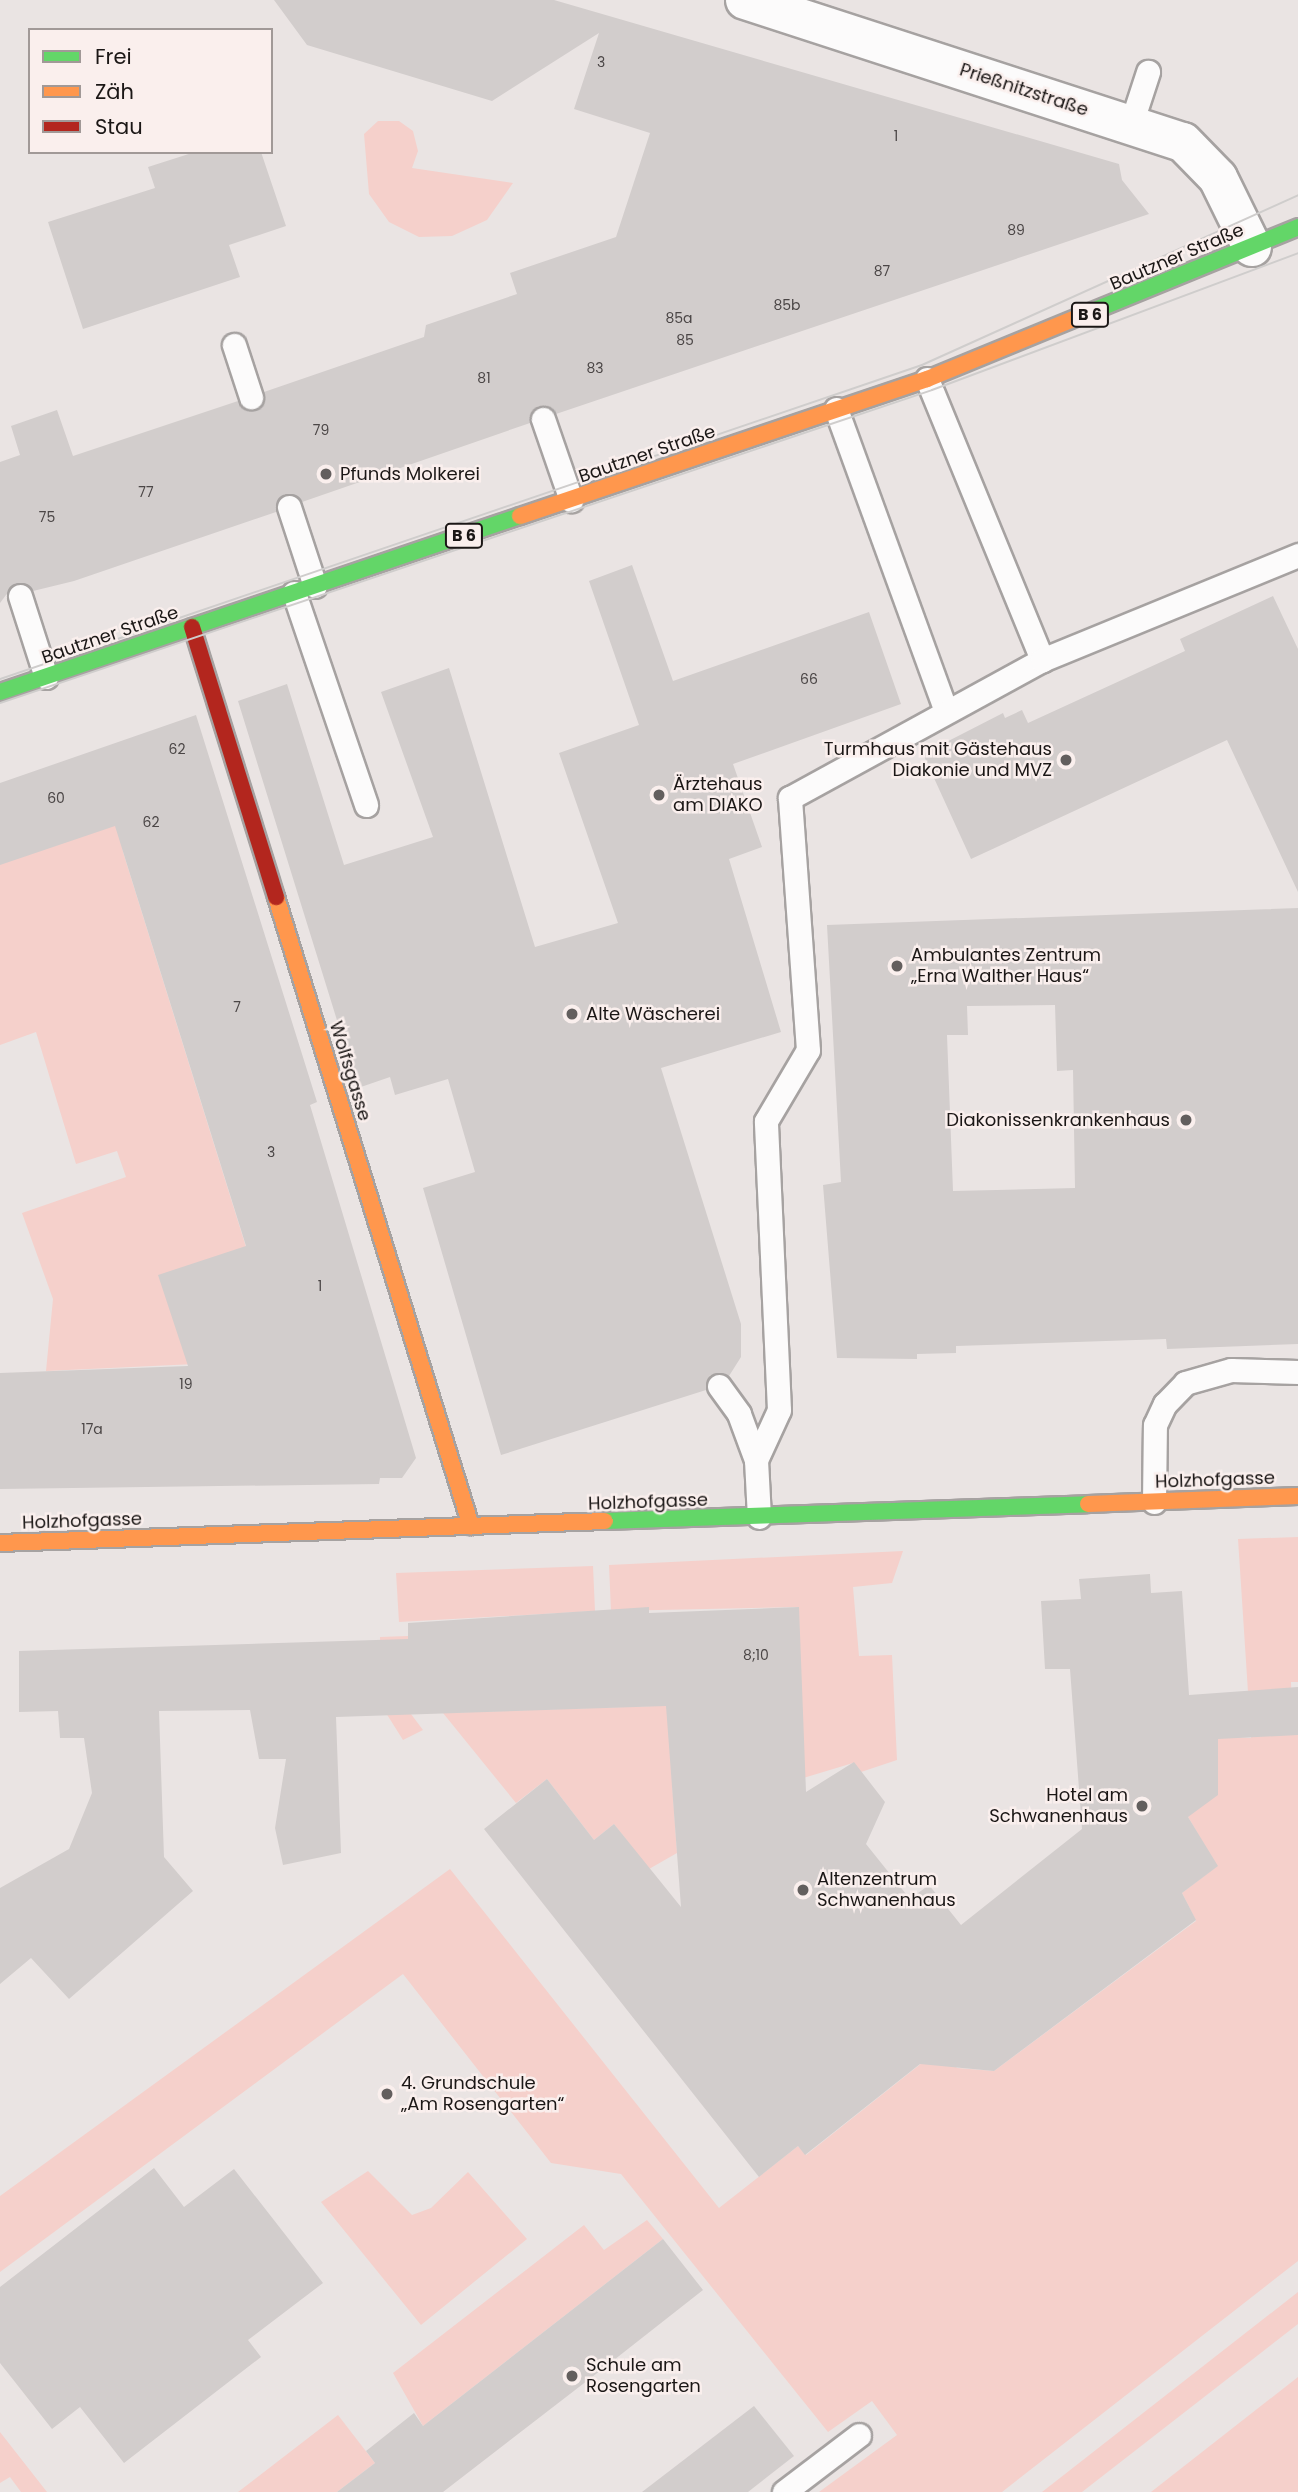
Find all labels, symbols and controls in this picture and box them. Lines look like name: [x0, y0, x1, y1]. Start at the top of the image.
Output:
legend: [28, 28, 273, 154]
text: Frei: [95, 42, 132, 71]
house number: 3: [597, 54, 605, 70]
street label: Prießnitzstraße: [957, 59, 1091, 121]
text: Zäh: [95, 77, 134, 106]
text: Stau: [95, 112, 143, 141]
house number: 1: [894, 128, 898, 144]
street label: Bautzner Straße: [1107, 219, 1247, 295]
house number: 89: [1007, 222, 1025, 238]
house number: 87: [874, 263, 890, 279]
house number: 85b: [773, 297, 801, 313]
road number: B 6: [1071, 302, 1109, 328]
house number: 85a: [665, 310, 693, 326]
house number: 85: [676, 332, 694, 348]
house number: 83: [586, 360, 604, 376]
house number: 81: [477, 370, 491, 386]
street label: Bautzner Straße: [576, 420, 718, 488]
house number: 79: [313, 422, 329, 438]
place label: Pfunds Molkerei: [340, 463, 480, 485]
marker: Pfunds Molkerei: [318, 466, 334, 482]
house number: 77: [138, 484, 154, 500]
house number: 75: [39, 509, 55, 525]
road number: B 6: [445, 524, 483, 548]
street label: Bautzner Straße: [39, 601, 181, 669]
house number: 66: [800, 671, 818, 687]
place label: Turmhaus mit Gästehaus Diakonie und MVZ: [824, 739, 1052, 782]
house number: 62: [169, 741, 185, 757]
marker: Turmhaus mit Gästehaus Diakonie und MVZ: [1058, 752, 1074, 768]
place label: Ärztehaus am DIAKO: [673, 774, 763, 816]
marker: Ärztehaus am DIAKO: [651, 787, 667, 803]
house number: 60: [47, 790, 65, 806]
house number: 62: [143, 814, 159, 830]
place label: Ambulantes Zentrum „Erna Walther Haus“: [911, 945, 1101, 988]
marker: Ambulantes Zentrum „Erna Walther Haus“: [889, 958, 905, 974]
house number: 7: [233, 999, 241, 1015]
place label: Alte Wäscherei: [586, 1003, 720, 1025]
marker: Alte Wäscherei: [564, 1006, 580, 1022]
street label: Wolfsgasse: [325, 1019, 375, 1123]
place label: Diakonissenkrankenhaus: [946, 1109, 1170, 1131]
marker: Diakonissenkrankenhaus: [1176, 1110, 1196, 1130]
house number: 3: [267, 1144, 275, 1160]
house number: 1: [318, 1278, 322, 1294]
house number: 19: [179, 1376, 193, 1392]
house number: 17a: [81, 1421, 103, 1437]
street label: Holzhofgasse: [1155, 1467, 1275, 1493]
street label: Holzhofgasse: [588, 1489, 708, 1515]
street label: Holzhofgasse: [22, 1508, 142, 1534]
house number: 8;10: [743, 1647, 769, 1663]
place label: Hotel am Schwanenhaus: [989, 1785, 1128, 1828]
marker: Hotel am Schwanenhaus: [1134, 1798, 1150, 1814]
place label: Altenzentrum Schwanenhaus: [817, 1869, 956, 1912]
marker: Altenzentrum Schwanenhaus: [795, 1882, 811, 1898]
place label: 4. Grundschule „Am Rosengarten“: [401, 2073, 564, 2116]
marker: 4. Grundschule „Am Rosengarten“: [379, 2086, 395, 2102]
place label: Schule am Rosengarten: [586, 2355, 701, 2398]
marker: Schule am Rosengarten: [564, 2368, 580, 2384]

